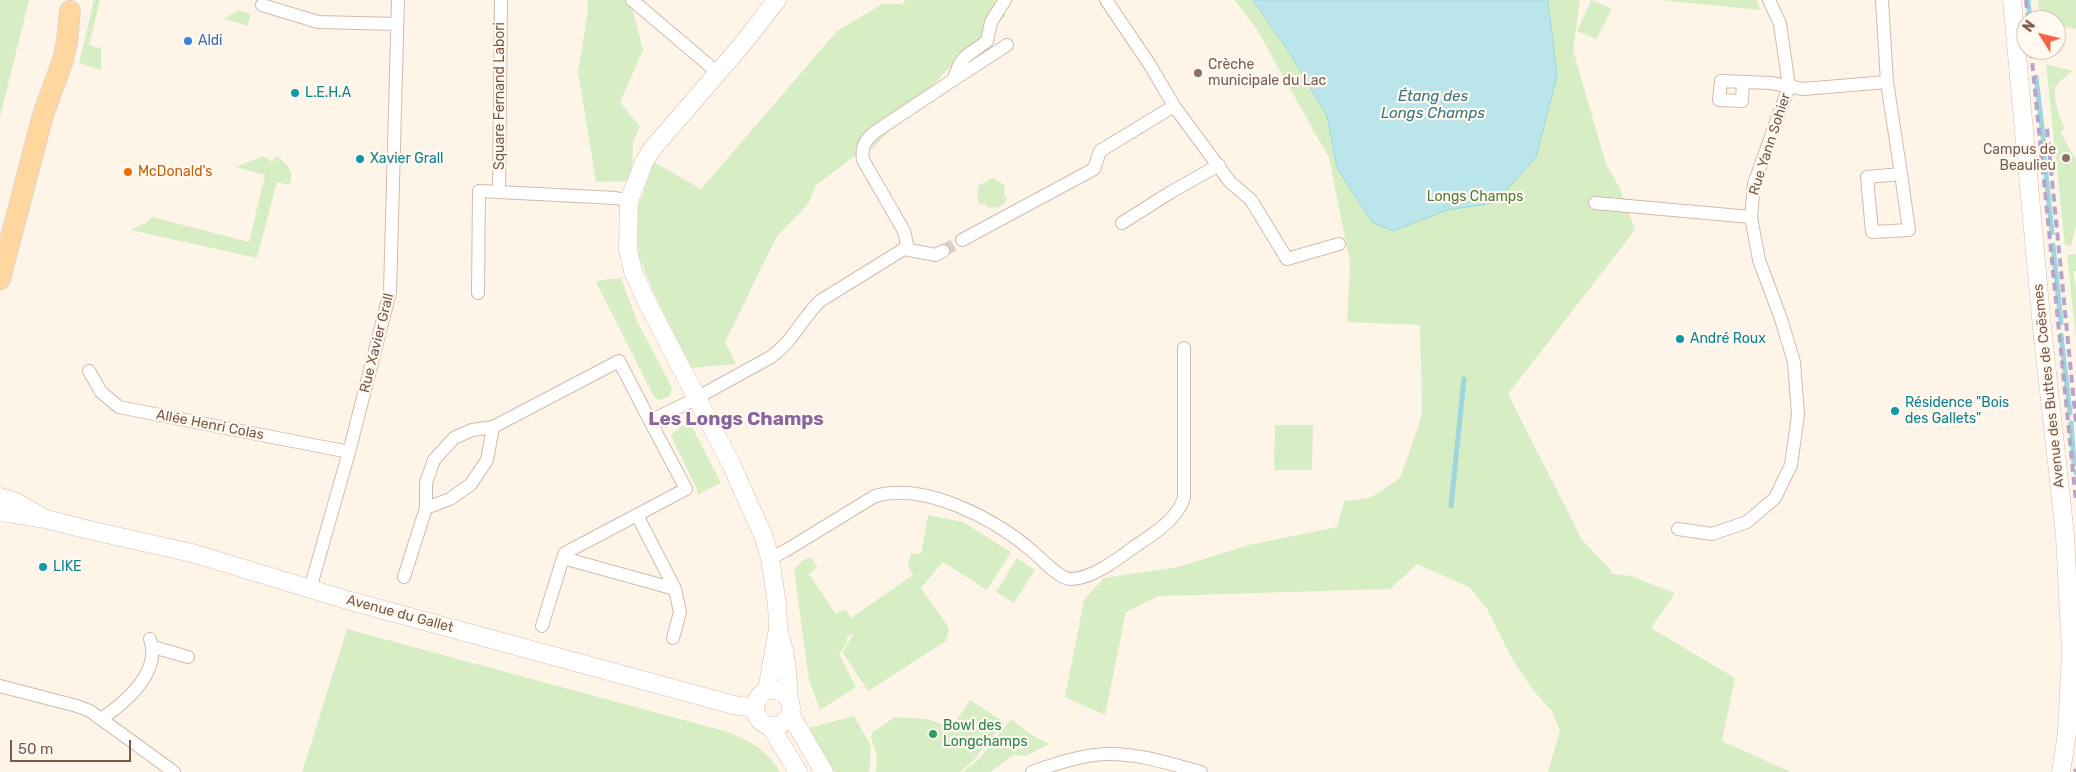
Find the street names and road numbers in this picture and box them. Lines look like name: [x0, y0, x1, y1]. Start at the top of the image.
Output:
street label: Square Fernand Labori: [492, 22, 508, 170]
street label: Rue Yann Sohier: [1746, 91, 1794, 197]
street label: Avenue des Buttes de Coësmes: [2030, 283, 2068, 489]
street label: Rue Xavier Grall: [356, 291, 398, 395]
street label: Allée Henri Colas: [155, 406, 265, 444]
street label: Avenue du Gallet: [345, 592, 455, 636]

